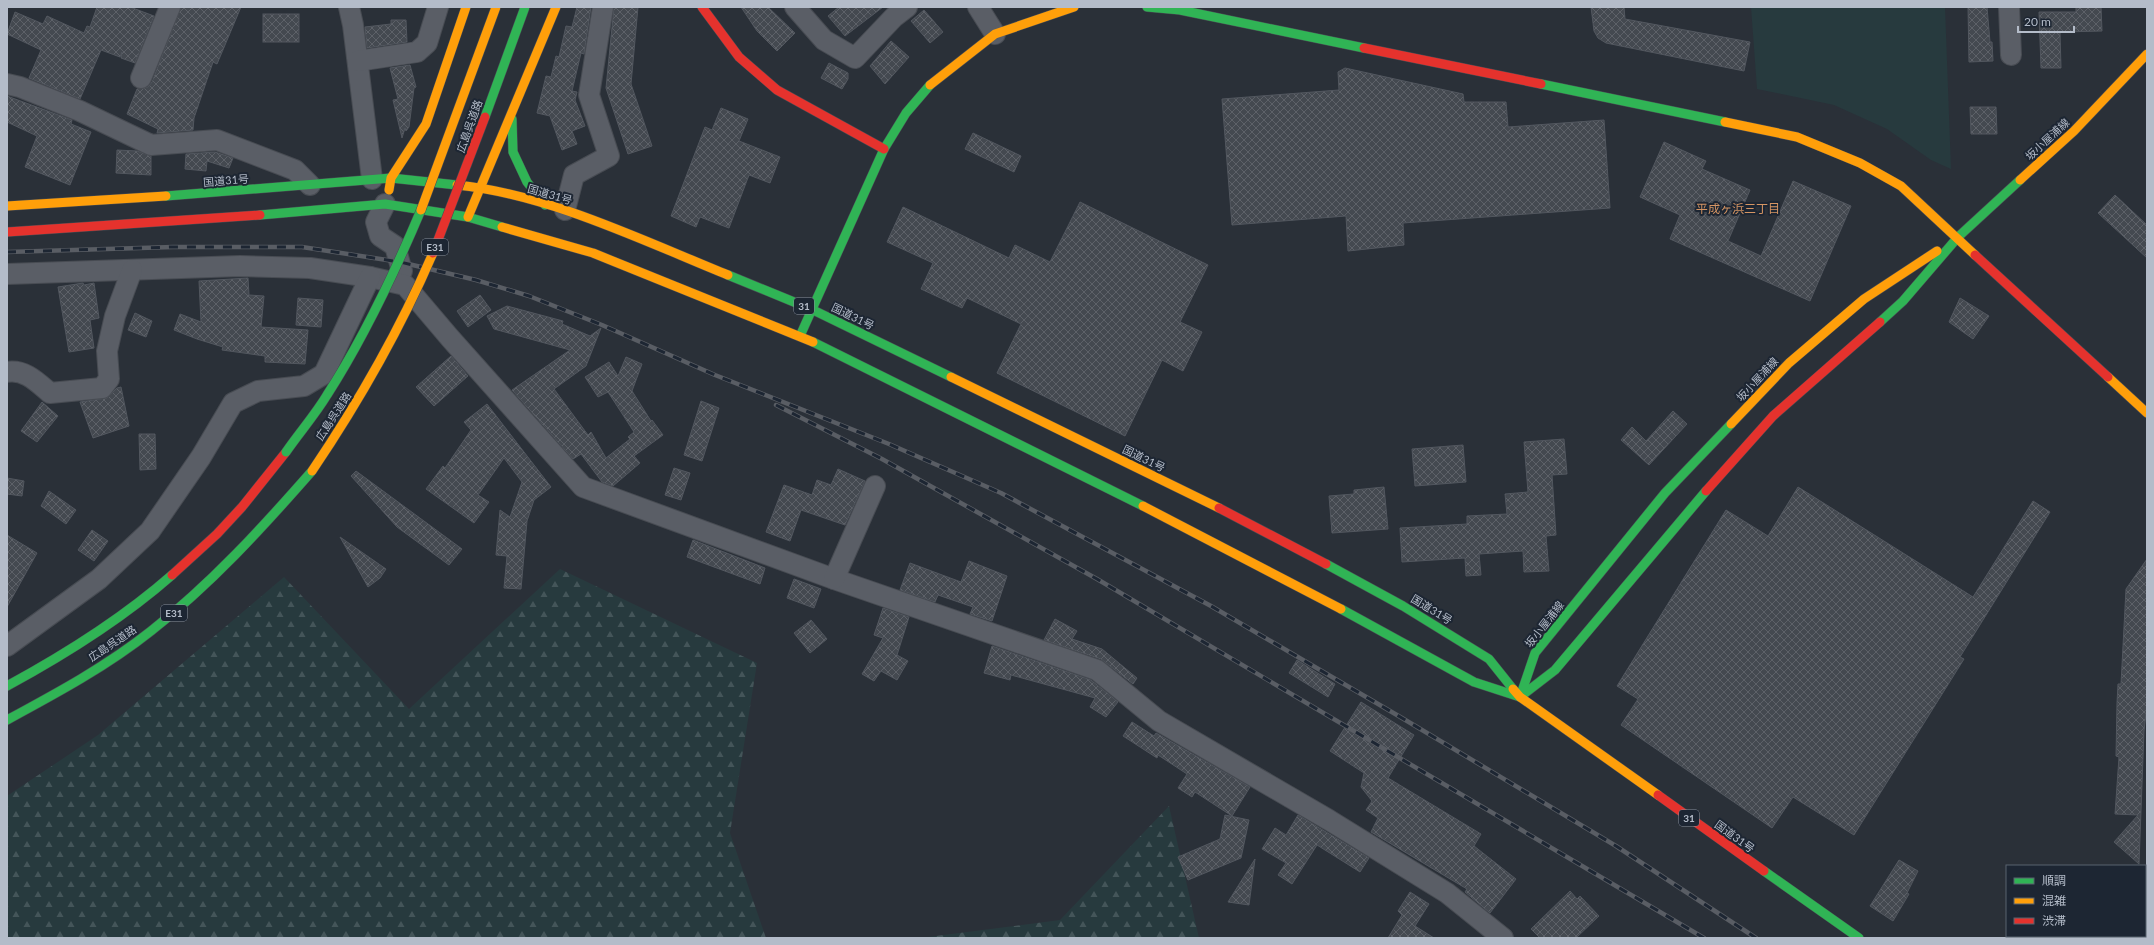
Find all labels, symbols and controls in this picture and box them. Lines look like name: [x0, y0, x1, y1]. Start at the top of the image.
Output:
scale bar: [2018, 8, 2074, 34]
text: 20 m: [2024, 14, 2051, 29]
street label: 広島呉道路: [453, 98, 485, 154]
street label: 坂小屋浦線: [2022, 115, 2072, 163]
street label: 国道31号: [203, 172, 249, 188]
street label: 国道31号: [526, 181, 574, 207]
district label: 平成ヶ浜三丁目: [1696, 201, 1780, 216]
road number: E31: [422, 239, 448, 255]
road number: 31: [794, 298, 814, 314]
street label: 国道31号: [830, 300, 876, 332]
street label: 坂小屋浦線: [1733, 354, 1781, 404]
street label: 広島呉道路: [313, 389, 353, 443]
street label: 国道31号: [1121, 442, 1167, 474]
street label: 国道31号: [1409, 592, 1455, 626]
street label: 坂小屋浦線: [1522, 598, 1566, 650]
road number: E31: [161, 605, 187, 621]
street label: 広島呉道路: [86, 622, 138, 664]
road number: 31: [1679, 810, 1699, 826]
street label: 国道31号: [1713, 817, 1757, 855]
legend: [2006, 865, 2146, 937]
text: 順調: [2042, 873, 2066, 888]
text: 混雑: [2042, 893, 2066, 908]
text: 渋滞: [2042, 913, 2066, 928]

